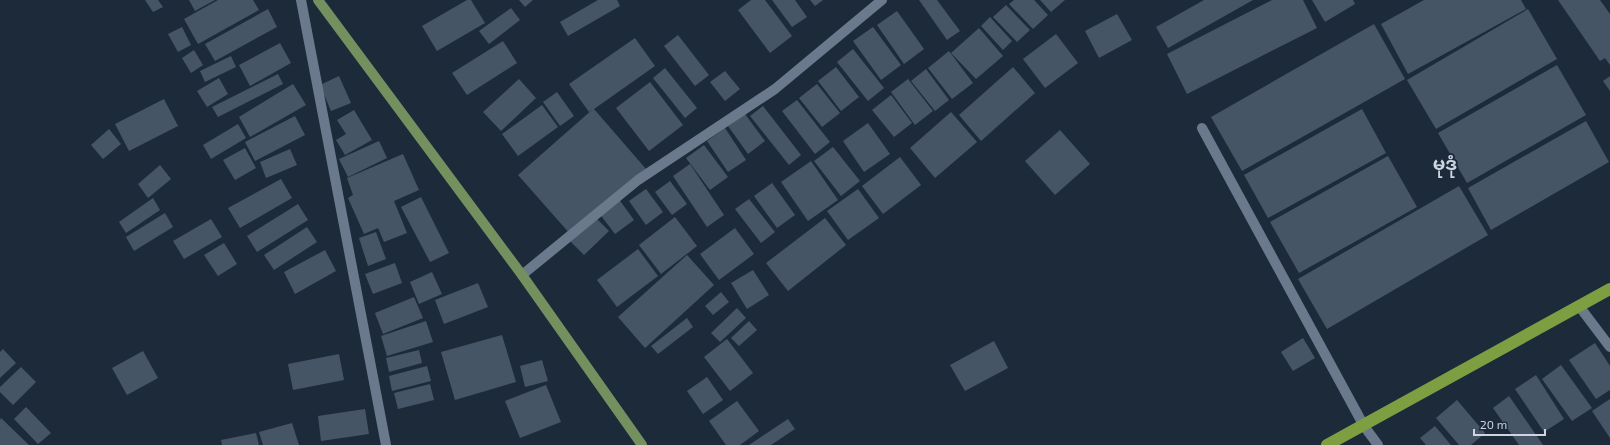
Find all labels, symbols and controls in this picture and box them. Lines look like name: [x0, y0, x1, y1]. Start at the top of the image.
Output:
district label: မုဒုံ: [1433, 152, 1457, 178]
scale bar: [1474, 411, 1545, 437]
text: 20 m: [1480, 417, 1507, 431]

